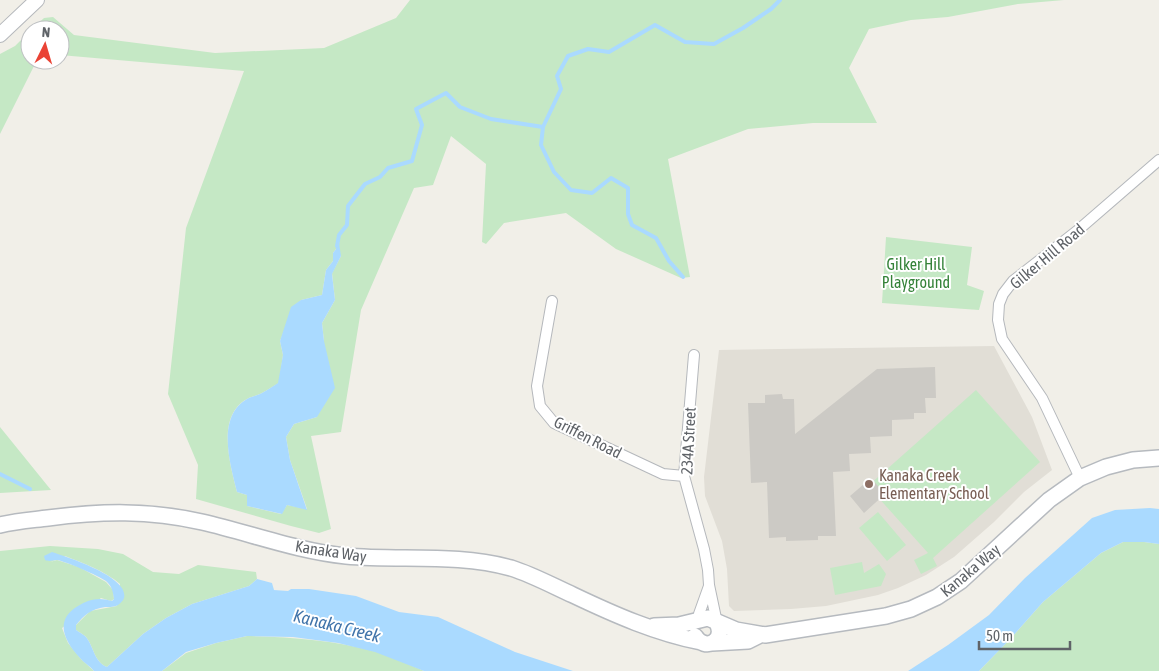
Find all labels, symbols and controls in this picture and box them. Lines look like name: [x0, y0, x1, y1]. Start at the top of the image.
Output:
north arrow: [20, 20, 70, 70]
text: N: [41, 24, 51, 40]
street label: Gilker Hill Road: [1006, 220, 1088, 292]
park label: Gilker Hill Playground: [882, 255, 950, 292]
street label: 234A Street: [677, 406, 699, 475]
street label: Griffen Road: [551, 412, 625, 462]
place label: Kanaka Creek Elementary School: [879, 466, 990, 503]
marker: Kanaka Creek Elementary School: [863, 478, 875, 490]
street label: Kanaka Way: [294, 536, 368, 567]
street label: Kanaka Way: [937, 540, 1004, 601]
water label: Kanaka Creek: [291, 605, 384, 647]
scale bar: [979, 618, 1070, 650]
text: 50 m: [986, 627, 1013, 644]

